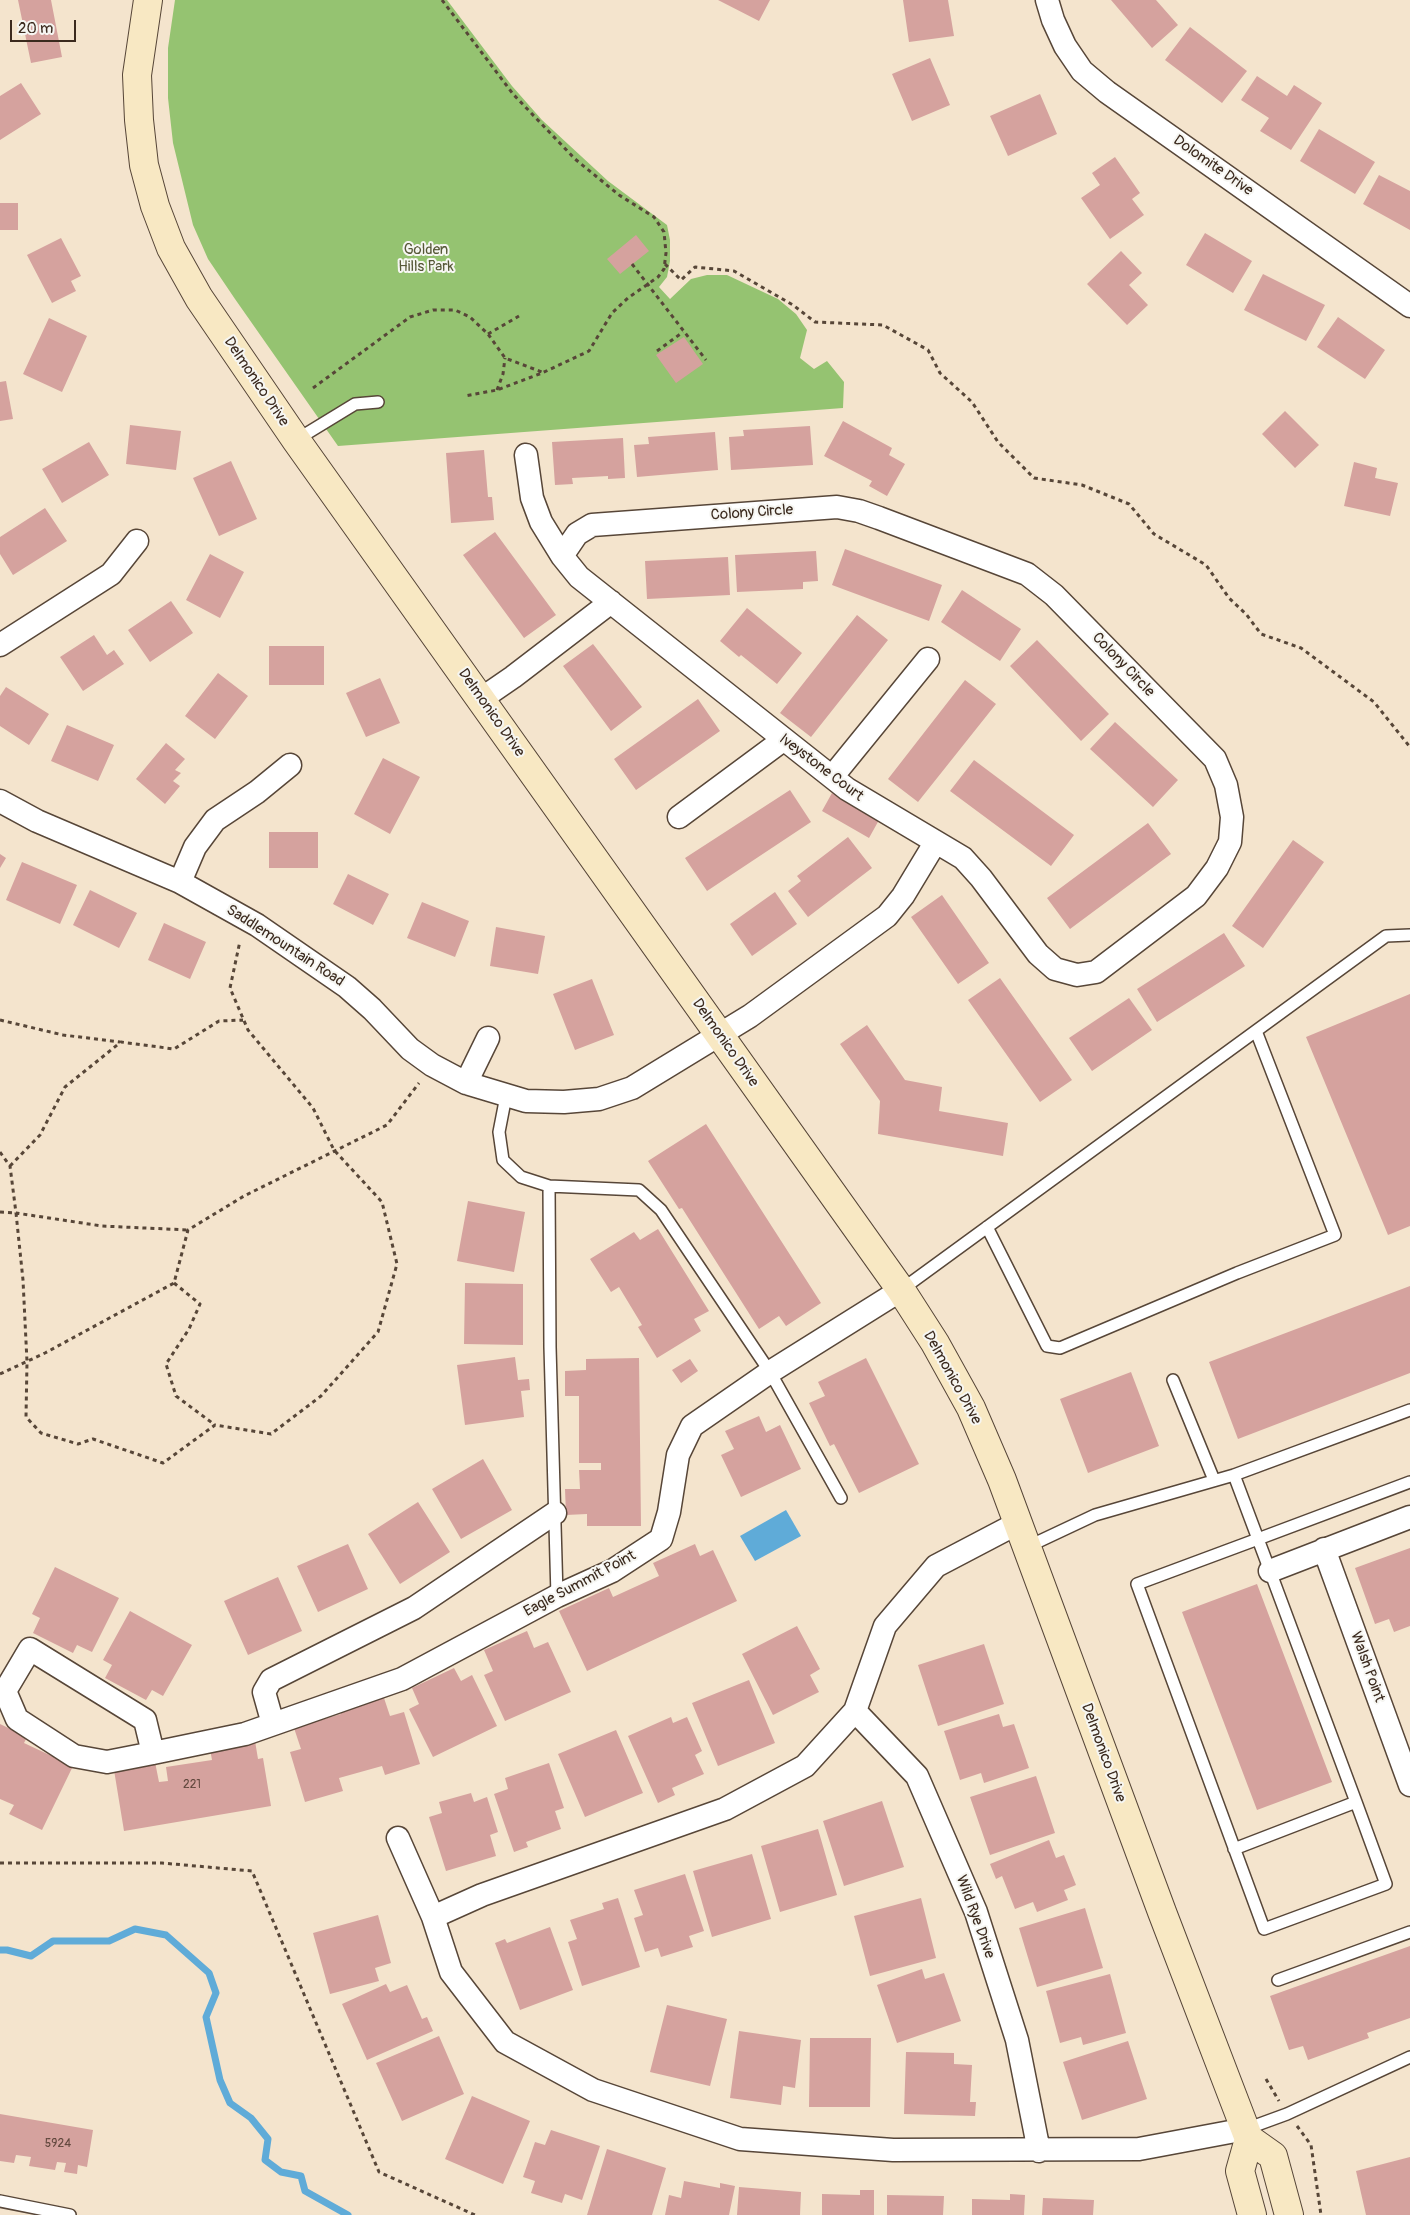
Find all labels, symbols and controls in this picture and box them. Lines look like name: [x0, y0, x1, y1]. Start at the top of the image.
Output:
scale bar: [12, 10, 79, 42]
text: 20 m: [18, 19, 53, 38]
street label: Dolomite Drive: [1170, 132, 1256, 200]
park label: Golden Hills Park: [398, 241, 454, 276]
street label: Delmonico Drive: [220, 334, 292, 430]
street label: Colony Circle: [710, 501, 794, 525]
street label: Colony Circle: [1088, 629, 1158, 701]
street label: Delmonico Drive: [454, 665, 528, 761]
street label: Iveystone Court: [775, 730, 867, 806]
street label: Saddlemountain Road: [223, 901, 347, 991]
street label: Delmonico Drive: [688, 995, 762, 1091]
street label: Delmonico Drive: [919, 1328, 985, 1428]
street label: Eagle Summit Point: [521, 1547, 639, 1621]
street label: Walsh Point: [1346, 1629, 1388, 1705]
street label: Delmonico Drive: [1077, 1701, 1129, 1805]
house number: 221: [183, 1778, 201, 1792]
street label: Wild Rye Drive: [952, 1873, 998, 1961]
house number: 5924: [45, 2137, 71, 2151]

